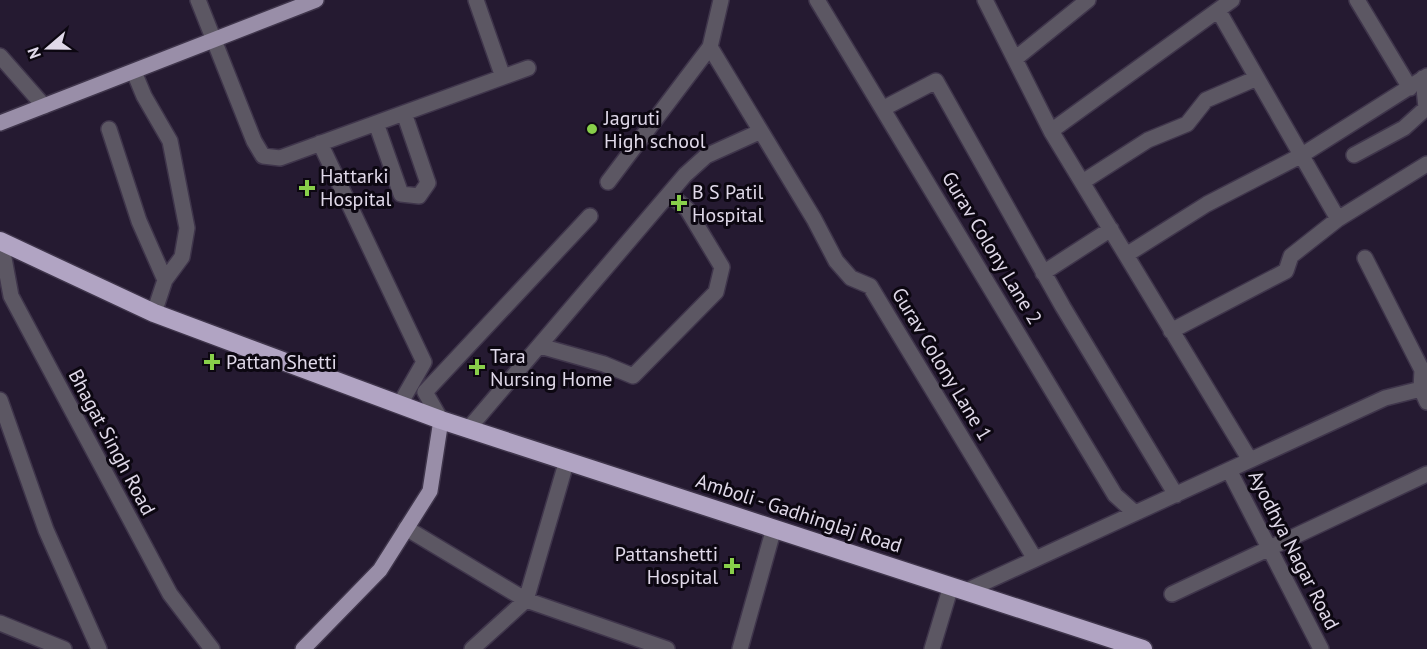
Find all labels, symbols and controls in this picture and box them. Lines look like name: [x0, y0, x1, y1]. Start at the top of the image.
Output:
north arrow: [18, 18, 78, 78]
text: N: [23, 45, 45, 61]
place label: Jagruti High school: [603, 105, 706, 154]
marker: Jagruti High school: [585, 122, 599, 136]
place label: Hattarki Hospital: [320, 163, 391, 212]
street label: Gurav Colony Lane 2: [936, 167, 1048, 329]
marker: Hattarki Hospital: [298, 179, 316, 197]
place label: B S Patil Hospital: [692, 179, 764, 228]
marker: B S Patil Hospital: [670, 194, 688, 212]
street label: Gurav Colony Lane 1: [886, 283, 998, 445]
place label: Tara Nursing Home: [490, 343, 612, 392]
place label: Pattan Shetti: [226, 349, 337, 375]
marker: Pattan Shetti: [203, 353, 221, 371]
marker: Tara Nursing Home: [468, 358, 486, 376]
street label: Bhagat Singh Road: [63, 365, 161, 519]
street label: Ayodhya Nagar Road: [1243, 466, 1345, 634]
street label: Amboli - Gadhinglaj Road: [693, 467, 905, 559]
place label: Pattanshetti Hospital: [615, 541, 718, 590]
marker: Pattanshetti Hospital: [723, 557, 741, 575]

